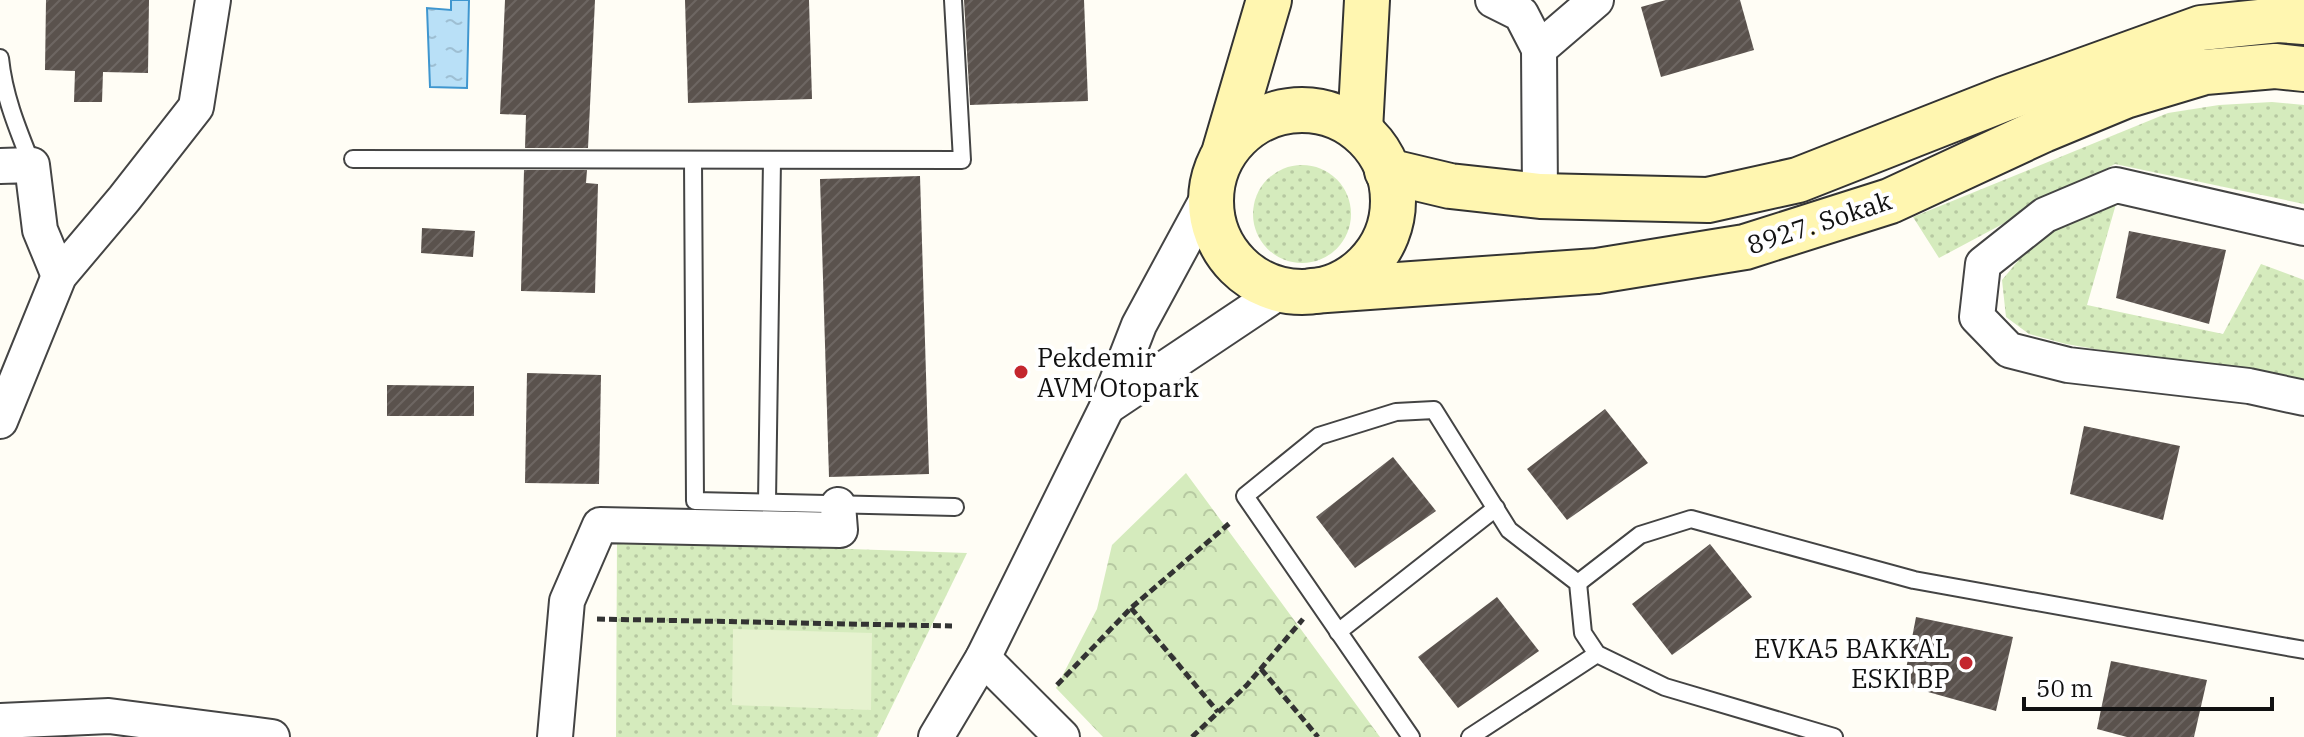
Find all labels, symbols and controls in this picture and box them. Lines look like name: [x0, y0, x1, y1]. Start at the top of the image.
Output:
street label: 8927. Sokak: [1742, 183, 1896, 261]
place label: Pekdemir AVM Otopark: [1037, 340, 1199, 404]
marker: Pekdemir AVM Otopark: [1012, 363, 1030, 381]
place label: EVKA5 BAKKAL ESKI BP: [1754, 631, 1950, 695]
marker: EVKA5 BAKKAL ESKI BP: [1957, 654, 1975, 672]
scale bar: [2024, 661, 2272, 711]
text: 50 m: [2036, 672, 2093, 704]

